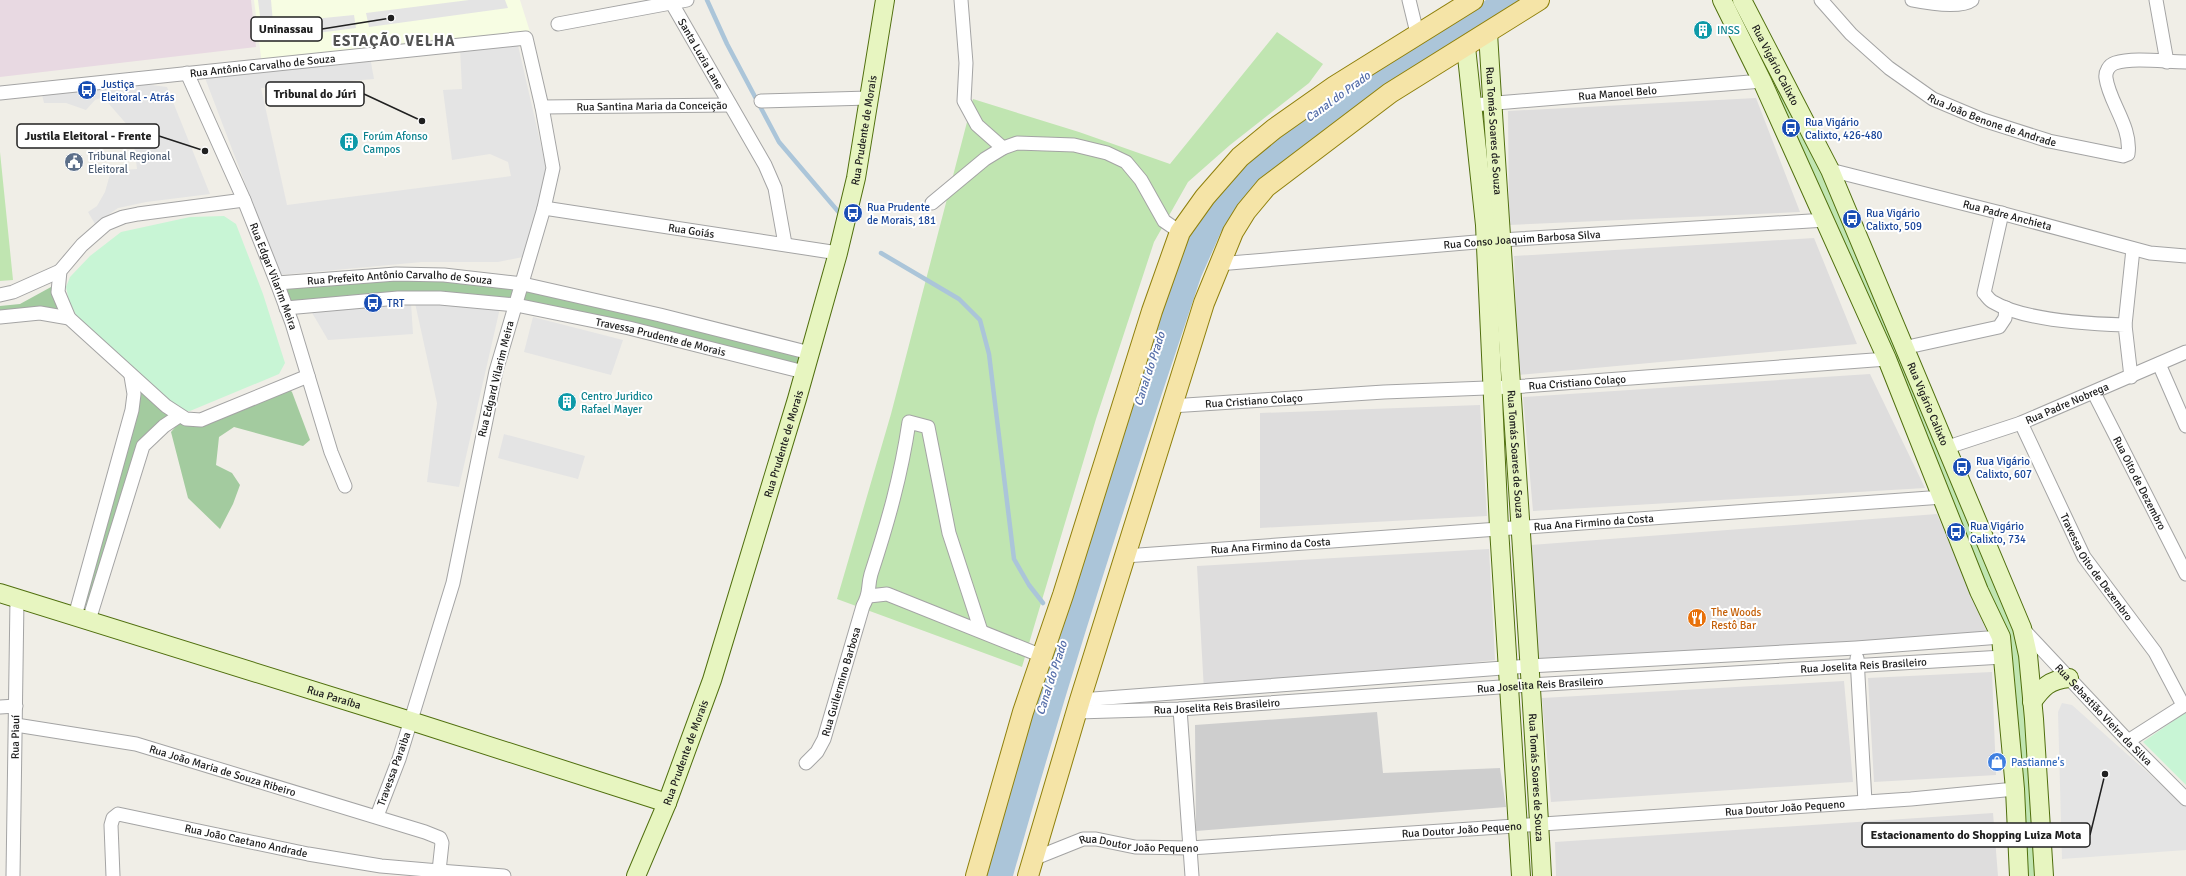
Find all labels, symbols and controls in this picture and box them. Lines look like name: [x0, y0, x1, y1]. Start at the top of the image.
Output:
street label: Santa Luzia Lane: [675, 16, 726, 92]
callout: Uninassau: [251, 17, 322, 41]
building icon: INSS: [1692, 19, 1714, 41]
text: Uninassau: [259, 22, 314, 37]
street label: Rua Vigário Calixto: [1749, 22, 1802, 108]
place label: INSS: [1717, 24, 1740, 37]
district label: ESTAÇÃO VELHA: [332, 32, 456, 50]
street label: Rua Antônio Carvalho de Souza: [189, 51, 337, 80]
street label: Rua Tomás Soares de Souza: [1484, 66, 1505, 196]
water label: Canal do Prado: [1302, 68, 1374, 126]
street label: Rua Prudente de Morais: [848, 74, 879, 187]
place label: Justiça Eleitoral - Atrás: [101, 78, 175, 104]
bus stop icon: Justiça Eleitoral - Atrás: [76, 79, 98, 101]
callout: Tribunal do Júri: [266, 82, 364, 106]
street label: Rua Manoel Belo: [1578, 83, 1658, 103]
text: Tribunal do Júri: [274, 87, 356, 102]
street label: Rua João Benone de Andrade: [1925, 91, 2057, 149]
street label: Rua Santina Maria da Conceição: [576, 99, 728, 113]
place label: Rua Vigário Calixto, 426-480: [1805, 116, 1883, 142]
bus stop icon: Rua Vigário Calixto, 426-480: [1780, 117, 1802, 139]
callout: Justila Eleitoral - Frente: [17, 124, 159, 148]
text: Justila Eleitoral - Frente: [25, 129, 151, 144]
place label: Forúm Afonso Campos: [363, 130, 428, 156]
building icon: Forúm Afonso Campos: [338, 131, 360, 153]
place label: Tribunal Regional Eleitoral: [88, 150, 170, 176]
public building icon: Tribunal Regional Eleitoral: [63, 151, 85, 173]
street label: Rua Padre Anchieta: [1962, 197, 2054, 233]
place label: Rua Prudente de Morais, 181: [867, 201, 936, 227]
bus stop icon: Rua Prudente de Morais, 181: [842, 202, 864, 224]
place label: Rua Vigário Calixto, 509: [1866, 207, 1922, 233]
bus stop icon: Rua Vigário Calixto, 509: [1841, 208, 1863, 230]
street label: Rua Edgar Vilarim Meira: [247, 221, 300, 332]
street label: Rua Goiás: [667, 221, 715, 241]
street label: Rua Conso Joaquim Barbosa Silva: [1443, 227, 1601, 251]
street label: Rua Prefeito Antônio Carvalho de Souza: [306, 267, 493, 287]
bus stop icon: TRT: [362, 292, 384, 314]
place label: TRT: [387, 297, 405, 310]
street label: Travessa Prudente de Morais: [595, 315, 727, 359]
street label: Rua Edgard Vilarim Meira: [475, 319, 517, 438]
water label: Canal do Prado: [1131, 329, 1169, 408]
street label: Rua Vigário Calixto: [1905, 360, 1951, 448]
street label: Rua Cristiano Colaço: [1528, 372, 1627, 392]
street label: Rua Padre Nobrega: [2023, 379, 2111, 427]
street label: Rua Prudente de Morais: [761, 389, 806, 499]
place label: Centro Juridico Rafael Mayer: [581, 390, 653, 416]
street label: Rua Tomás Soares de Souza: [1505, 390, 1527, 519]
building icon: Centro Juridico Rafael Mayer: [556, 391, 578, 413]
street label: Rua Cristiano Colaço: [1205, 391, 1303, 410]
street label: Rua Oito de Dezembro: [2111, 434, 2169, 532]
place label: Rua Vigário Calixto, 607: [1976, 455, 2032, 481]
bus stop icon: Rua Vigário Calixto, 607: [1951, 456, 1973, 478]
street label: Rua Ana Firmino da Costa: [1533, 511, 1655, 533]
street label: Travessa Oito de Dezembro: [2058, 511, 2136, 623]
place label: Rua Vigário Calixto, 734: [1970, 520, 2026, 546]
bus stop icon: Rua Vigário Calixto, 734: [1945, 521, 1967, 543]
street label: Rua Ana Firmino da Costa: [1210, 535, 1332, 556]
place label: The Woods Restô Bar: [1711, 606, 1762, 632]
restaurant icon: The Woods Restô Bar: [1686, 607, 1708, 629]
street label: Rua Guilermino Barbosa: [819, 625, 863, 738]
water label: Canal do Prado: [1033, 638, 1071, 717]
street label: Rua Joselita Reis Brasileiro: [1800, 655, 1927, 675]
street label: Rua Sebastião Vieira da Silva: [2052, 661, 2155, 768]
street label: Rua Joselita Reis Brasileiro: [1476, 674, 1604, 695]
street label: Rua Paraíba: [306, 683, 363, 712]
street label: Rua Joselita Reis Brasileiro: [1153, 696, 1281, 716]
street label: Rua Prudente de Morais: [660, 698, 711, 807]
street label: Rua Tomás Soares de Souza: [1526, 713, 1547, 842]
street label: Rua Piauí: [8, 715, 22, 759]
street label: Travessa Paraiba: [375, 730, 414, 808]
street label: Rua João Maria de Souza Ribeiro: [148, 742, 298, 799]
shop icon: Pastianne's: [1986, 751, 2008, 773]
place label: Pastianne's: [2011, 756, 2065, 769]
street label: Rua Doutor João Pequeno: [1725, 797, 1846, 818]
street label: Rua Doutor João Pequeno: [1401, 819, 1522, 840]
street label: Rua João Caetano Andrade: [183, 822, 309, 860]
callout: Estacionamento do Shopping Luiza Mota: [1862, 823, 2090, 847]
text: Estacionamento do Shopping Luiza Mota: [1870, 828, 2082, 843]
street label: Rua Doutor João Pequeno: [1077, 832, 1199, 855]

